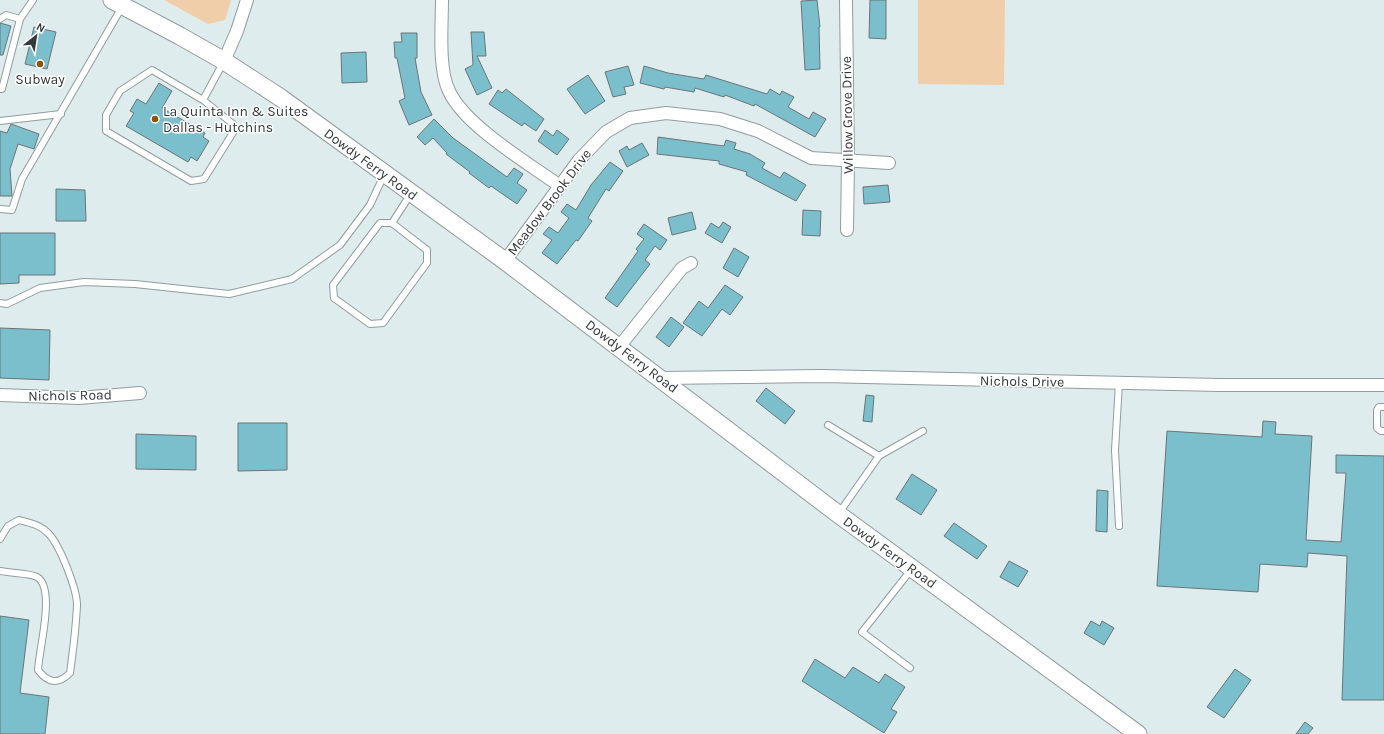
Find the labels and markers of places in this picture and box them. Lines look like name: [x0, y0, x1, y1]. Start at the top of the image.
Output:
marker: Subway: [35, 59, 45, 69]
place label: Subway: [15, 71, 65, 88]
place label: La Quinta Inn & Suites Dallas - Hutchins: [163, 103, 308, 136]
marker: La Quinta Inn & Suites Dallas - Hutchins: [150, 114, 160, 124]

